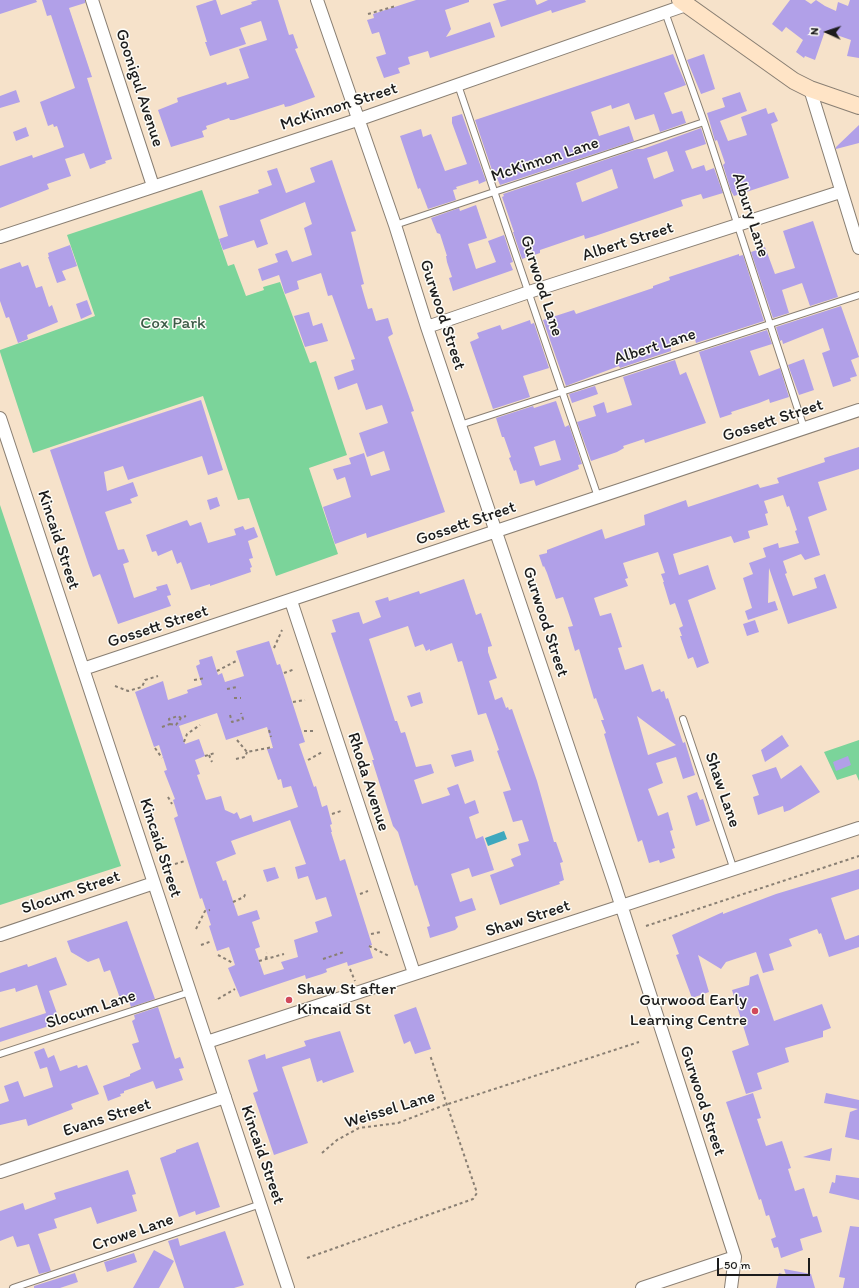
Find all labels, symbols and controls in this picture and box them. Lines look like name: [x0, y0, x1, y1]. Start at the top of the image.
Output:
north arrow: [807, 12, 847, 52]
street label: Goonigul Avenue: [110, 26, 168, 150]
text: N: [808, 27, 821, 35]
street label: McKinnon Street: [278, 78, 400, 136]
street label: McKinnon Lane: [488, 133, 602, 187]
street label: Albury Lane: [727, 170, 773, 260]
street label: Albert Street: [580, 218, 676, 266]
street label: Gurwood Lane: [515, 233, 567, 339]
street label: Gurwood Street: [415, 257, 469, 373]
park label: Cox Park: [140, 314, 206, 334]
street label: Albert Lane: [612, 324, 698, 370]
street label: Gossett Street: [720, 395, 826, 447]
street label: Kincaid Street: [32, 488, 84, 592]
street label: Gossett Street: [413, 497, 519, 551]
street label: Gurwood Street: [518, 564, 572, 680]
street label: Gossett Street: [105, 601, 211, 653]
street label: Rhoda Avenue: [342, 730, 394, 834]
street label: Shaw Lane: [700, 750, 744, 830]
street label: Kincaid Street: [134, 796, 186, 900]
street label: Slocum Street: [19, 867, 123, 919]
street label: Shaw Street: [483, 896, 573, 942]
place label: Shaw St after Kincaid St: [297, 980, 396, 1020]
street label: Slocum Lane: [43, 986, 139, 1034]
place label: Gurwood Early Learning Centre: [630, 991, 747, 1031]
marker: Shaw St after Kincaid St: [284, 995, 294, 1005]
marker: Gurwood Early Learning Centre: [750, 1006, 760, 1016]
street label: Gurwood Street: [675, 1043, 729, 1159]
street label: Weissel Lane: [342, 1087, 438, 1133]
street label: Evans Street: [60, 1094, 154, 1142]
street label: Kincaid Street: [236, 1103, 288, 1207]
street label: Crowe Lane: [90, 1210, 176, 1256]
scale bar: [719, 1250, 812, 1276]
text: 50 m: [724, 1258, 750, 1272]

